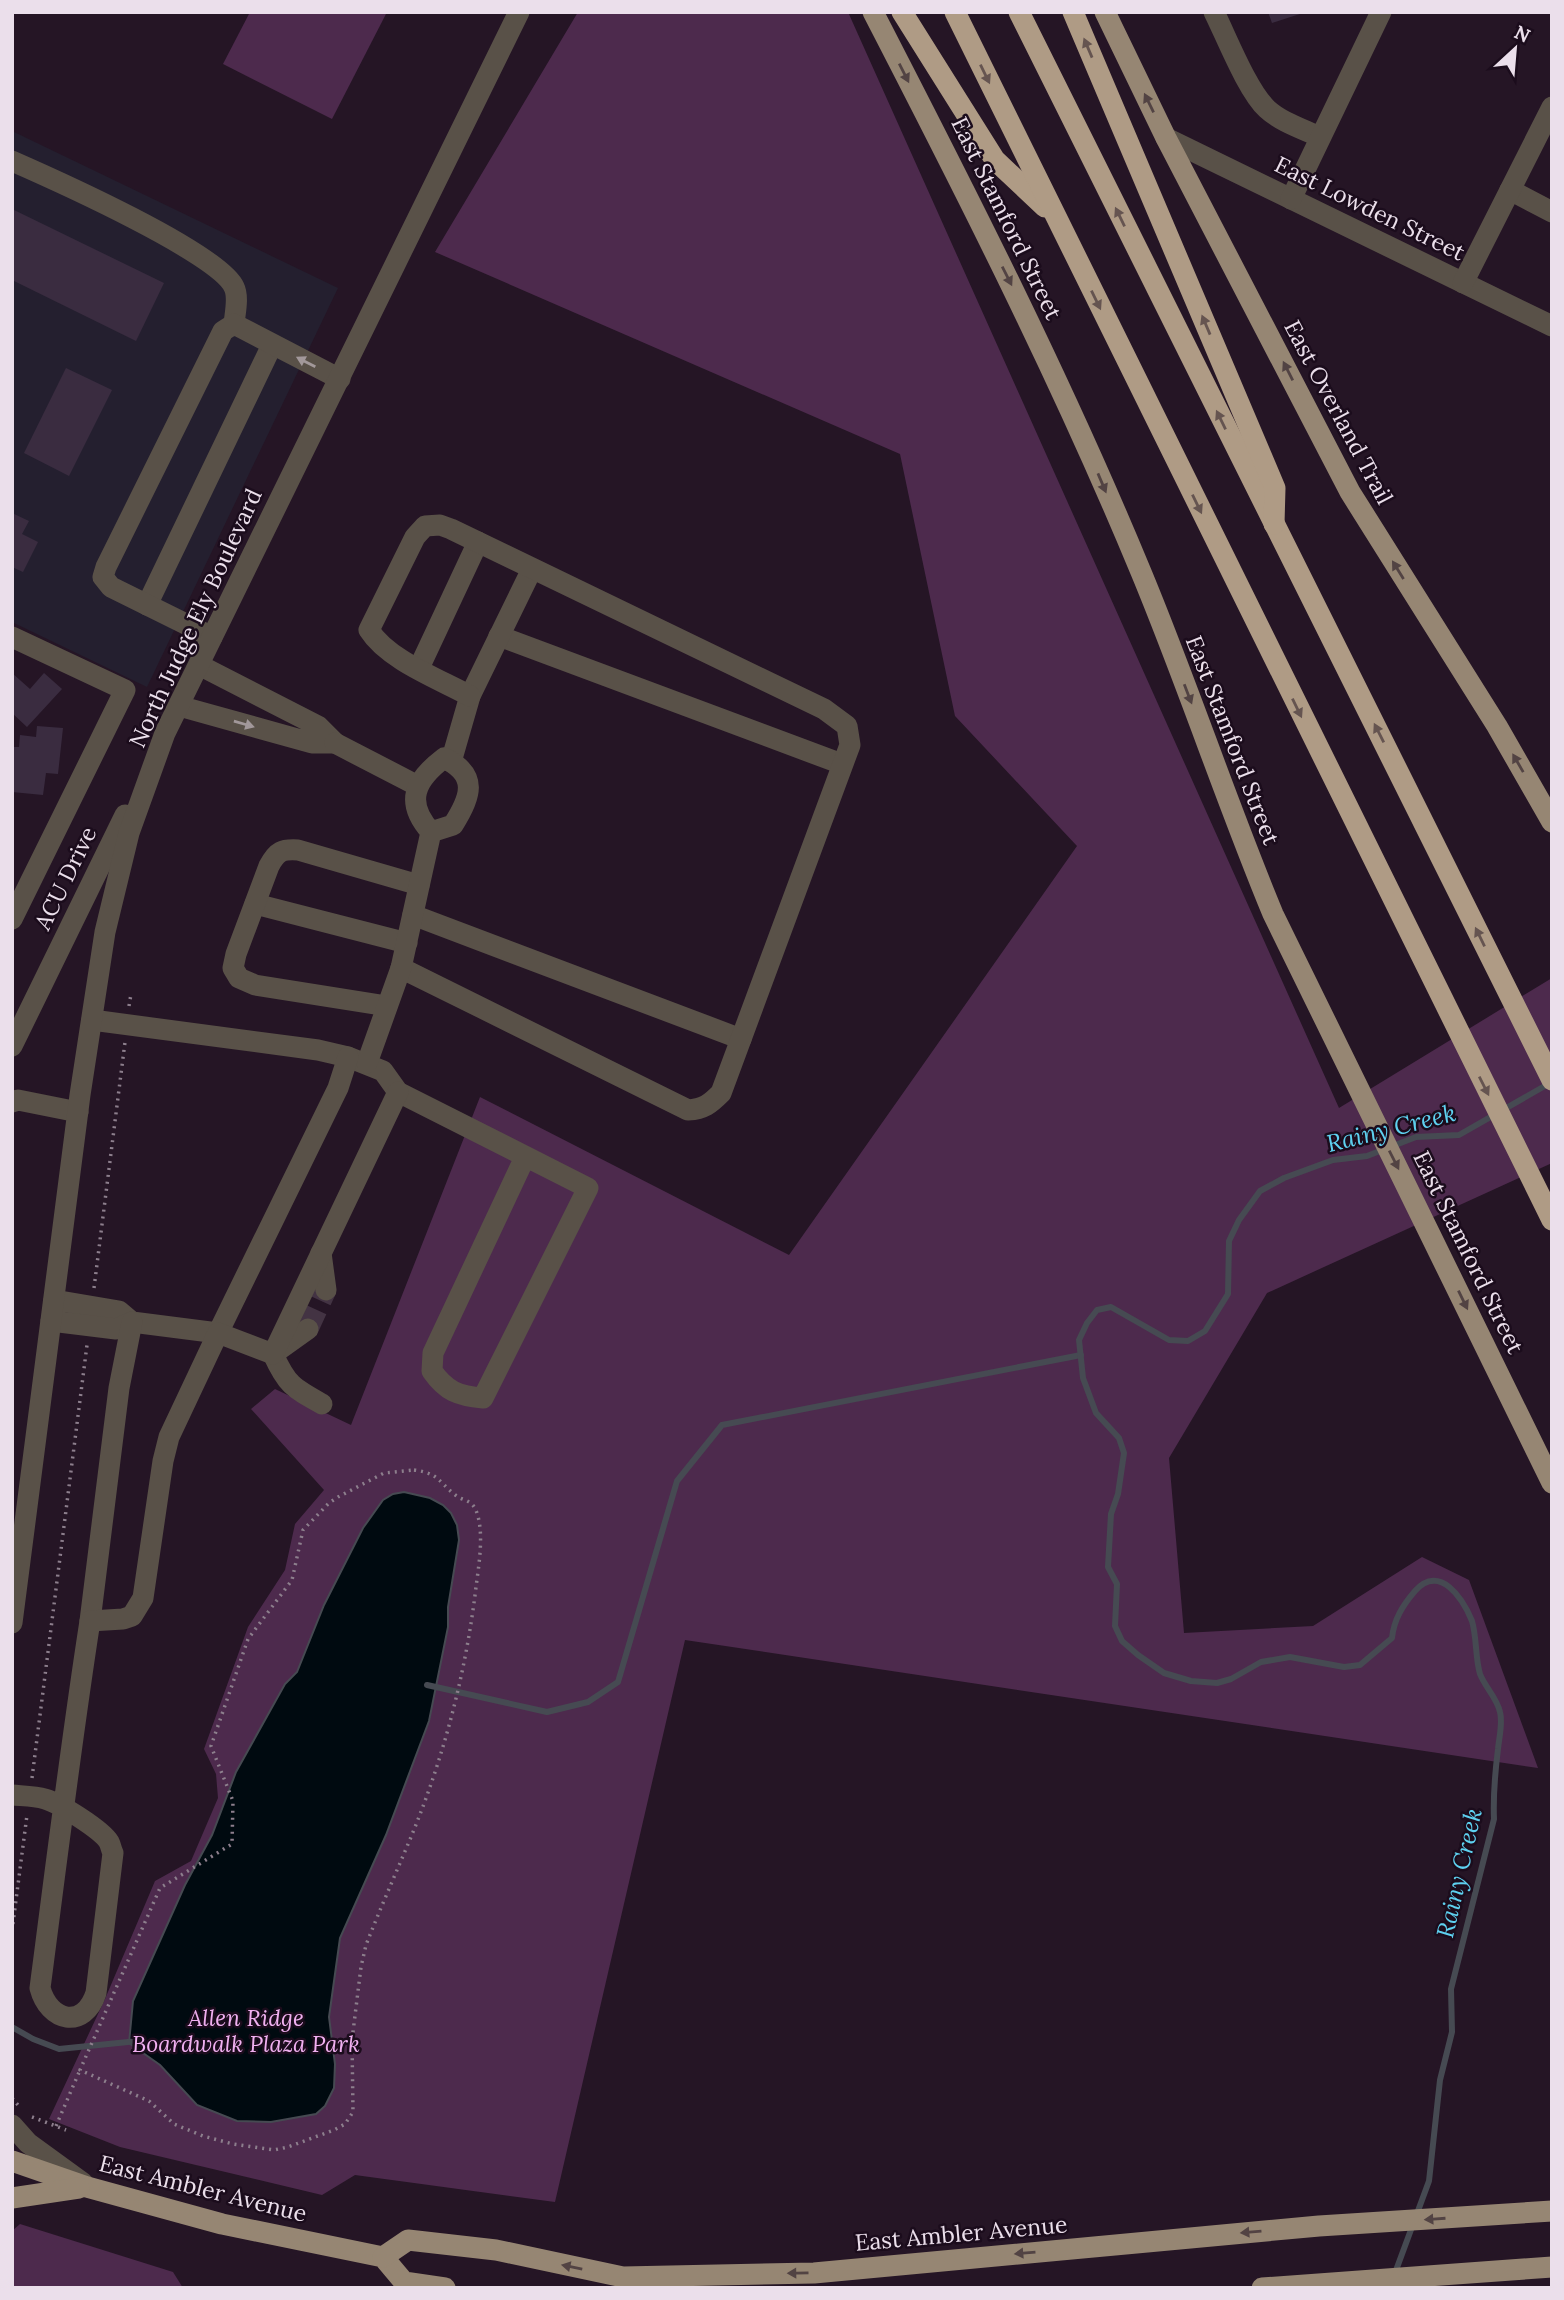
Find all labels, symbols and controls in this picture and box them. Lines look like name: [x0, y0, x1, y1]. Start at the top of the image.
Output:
north arrow: [1480, 14, 1550, 84]
text: N: [1511, 20, 1535, 48]
one-way arrow: [1082, 38, 1094, 58]
one-way arrow: [899, 63, 910, 83]
one-way arrow: [979, 64, 990, 84]
one-way arrow: [1144, 93, 1155, 113]
street label: East Stamford Street: [945, 112, 1069, 324]
street label: East Lowden Street: [1270, 149, 1470, 267]
one-way arrow: [1115, 207, 1126, 227]
one-way arrow: [1001, 266, 1012, 286]
one-way arrow: [1090, 290, 1101, 310]
one-way arrow: [1200, 314, 1211, 335]
street label: East Overland Trail: [1278, 315, 1400, 509]
one-way arrow: [296, 356, 316, 367]
one-way arrow: [1282, 361, 1293, 381]
one-way arrow: [1216, 410, 1227, 430]
one-way arrow: [1097, 472, 1108, 493]
street label: North Judge Ely Boulevard: [122, 484, 268, 752]
one-way arrow: [1191, 494, 1202, 514]
one-way arrow: [1391, 560, 1404, 579]
street label: East Stamford Street: [1180, 631, 1286, 849]
one-way arrow: [1182, 683, 1193, 704]
one-way arrow: [1292, 698, 1303, 718]
one-way arrow: [234, 719, 256, 730]
one-way arrow: [1373, 723, 1385, 743]
one-way arrow: [1512, 753, 1524, 772]
street label: ACU Drive: [27, 822, 102, 935]
one-way arrow: [1475, 927, 1486, 947]
one-way arrow: [1479, 1076, 1490, 1096]
water label: Rainy Creek: [1323, 1097, 1459, 1159]
street label: East Stamford Street: [1407, 1146, 1531, 1358]
one-way arrow: [1388, 1150, 1399, 1170]
one-way arrow: [1458, 1290, 1469, 1310]
water label: Rainy Creek: [1429, 1805, 1489, 1941]
park label: Allen Ridge Boardwalk Plaza Park: [132, 2003, 360, 2058]
street label: East Ambler Avenue: [96, 2148, 310, 2228]
street label: East Ambler Avenue: [854, 2209, 1068, 2257]
one-way arrow: [1424, 2214, 1446, 2225]
one-way arrow: [1240, 2227, 1262, 2238]
one-way arrow: [1014, 2248, 1036, 2259]
one-way arrow: [561, 2261, 583, 2272]
one-way arrow: [787, 2267, 809, 2279]

